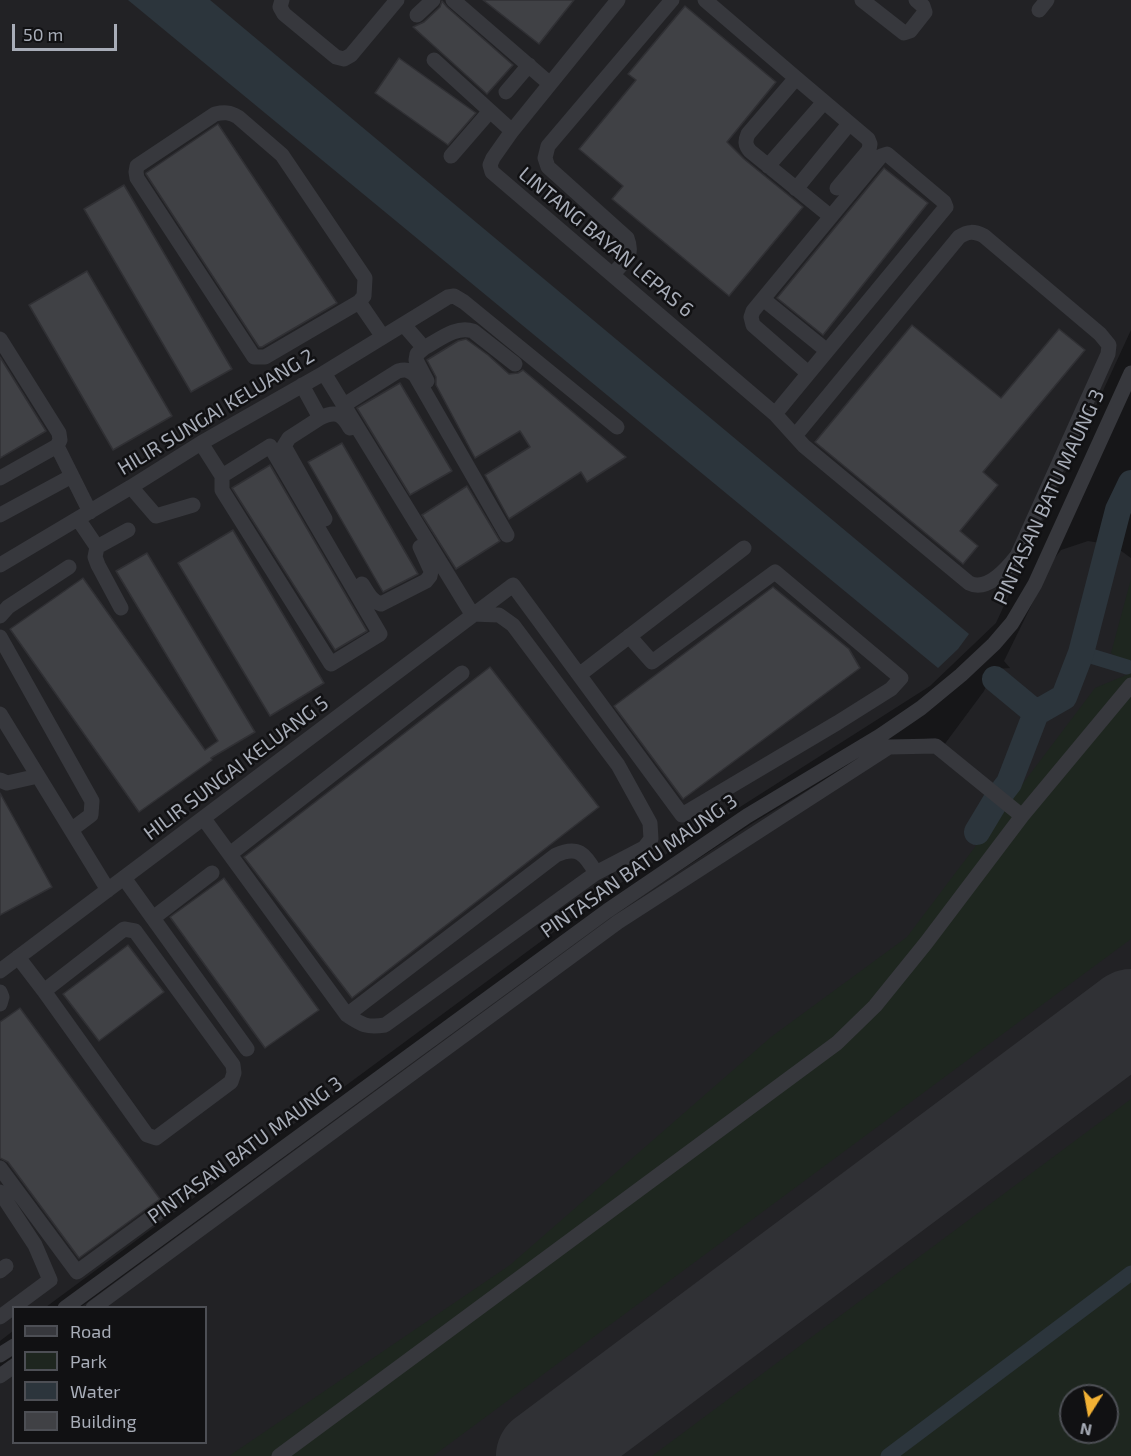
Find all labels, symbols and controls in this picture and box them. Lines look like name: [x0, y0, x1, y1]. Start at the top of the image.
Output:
scale bar: [15, 12, 120, 50]
text: 50 m: [23, 23, 63, 45]
street label: LINTANG BAYAN LEPAS 6: [514, 162, 698, 322]
street label: HILIR SUNGAI KELUANG 2: [113, 344, 319, 480]
street label: PINTASAN BATU MAUNG 3: [989, 386, 1109, 608]
street label: HILIR SUNGAI KELUANG 5: [139, 691, 333, 845]
street label: PINTASAN BATU MAUNG 3: [536, 789, 742, 943]
street label: PINTASAN BATU MAUNG 3: [143, 1071, 347, 1229]
legend: [12, 1306, 207, 1444]
text: Road: [70, 1320, 111, 1342]
text: Park: [70, 1350, 107, 1372]
text: Water: [70, 1380, 120, 1402]
north arrow: [1059, 1384, 1119, 1444]
text: Building: [70, 1410, 137, 1432]
text: N: [1078, 1420, 1093, 1441]

